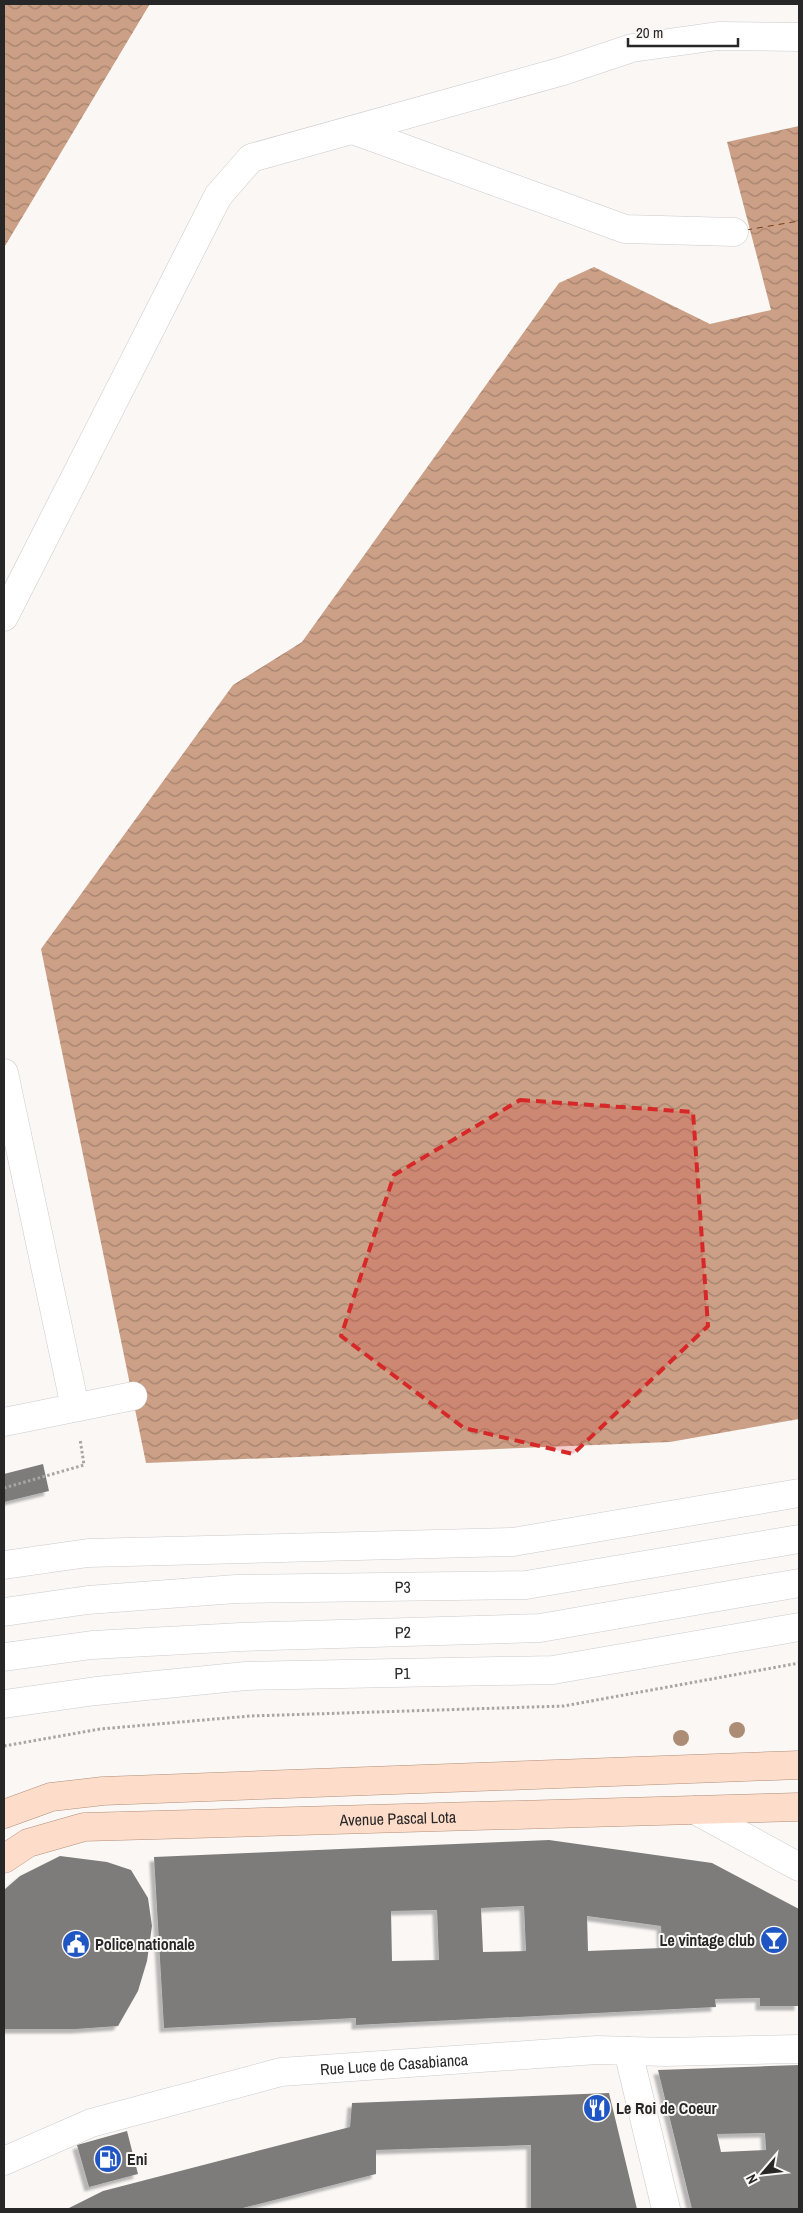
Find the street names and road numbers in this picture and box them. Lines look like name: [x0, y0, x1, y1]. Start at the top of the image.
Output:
street label: P3: [395, 1576, 411, 1598]
street label: P2: [395, 1621, 411, 1643]
street label: P1: [394, 1662, 411, 1684]
street label: Avenue Pascal Lota: [338, 1806, 457, 1831]
street label: Rue Luce de Casabianca: [319, 2048, 469, 2080]

